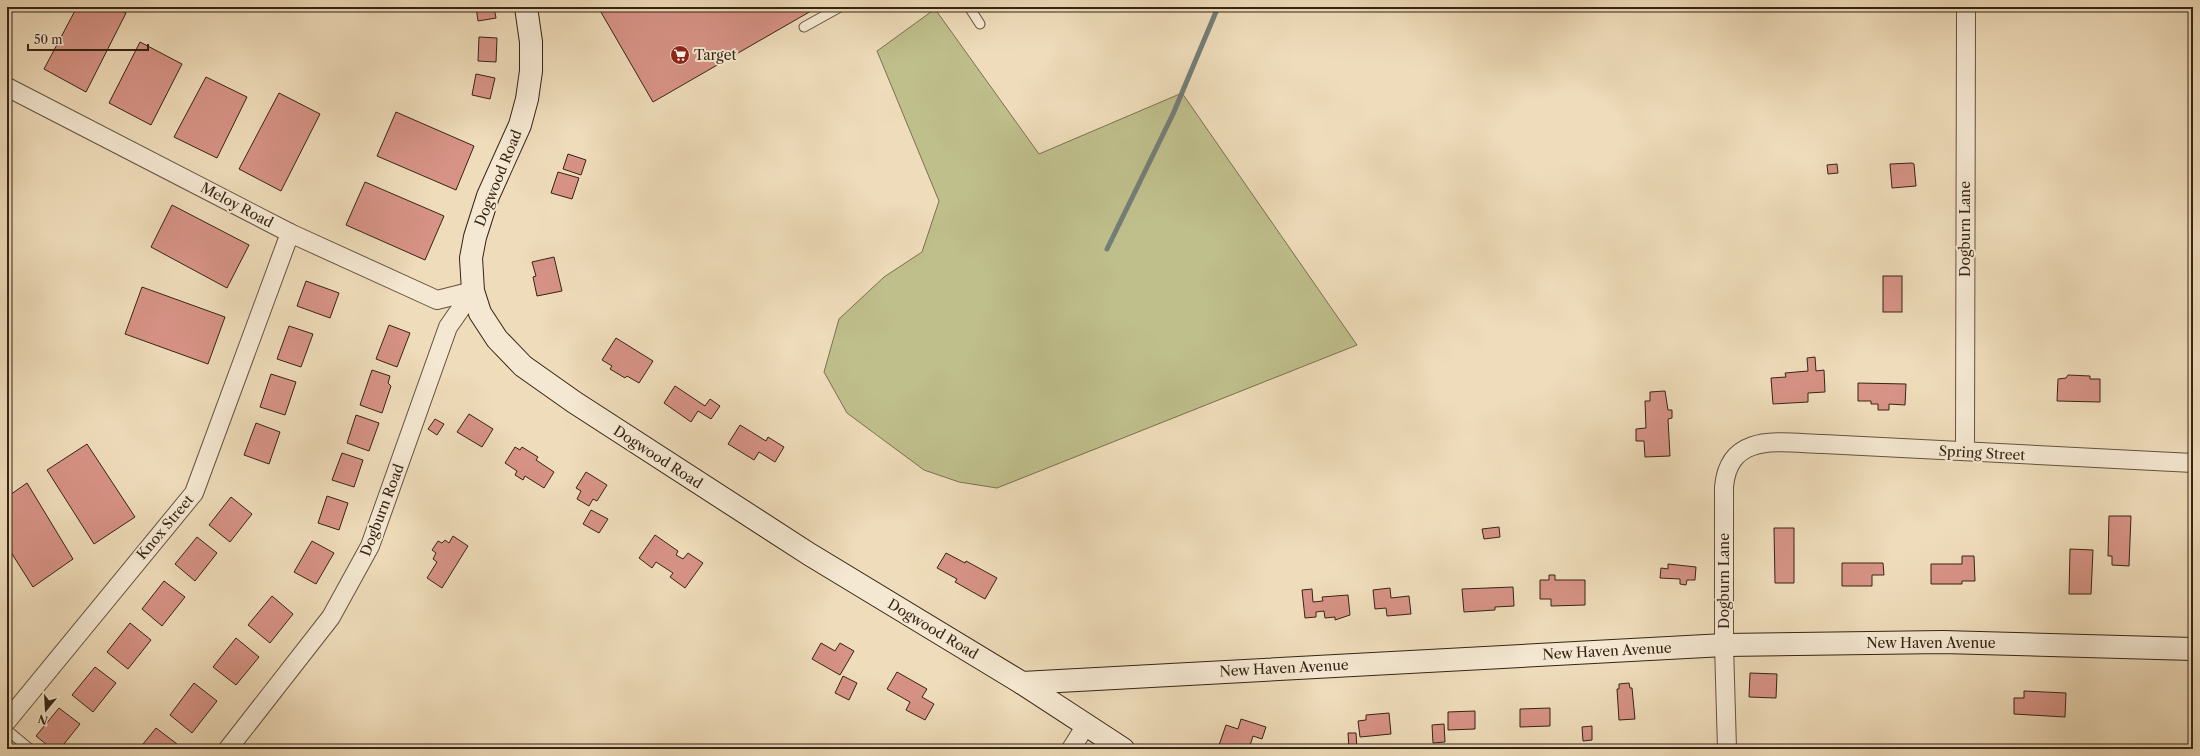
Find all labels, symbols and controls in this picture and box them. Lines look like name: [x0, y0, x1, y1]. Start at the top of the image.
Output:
scale bar: [28, 26, 148, 52]
text: 50 m: [34, 32, 63, 47]
supermarket icon: Target: [669, 44, 691, 66]
place label: Target: [694, 46, 737, 64]
street label: Dogwood Road: [470, 127, 526, 229]
street label: Meloy Road: [198, 178, 277, 232]
street label: Dogburn Lane: [1956, 181, 1974, 277]
street label: Dogwood Road: [610, 422, 706, 493]
street label: Spring Street: [1938, 442, 2026, 464]
street label: Dogburn Road: [356, 461, 408, 559]
street label: Knox Street: [133, 491, 197, 563]
street label: Dogburn Lane: [1715, 533, 1733, 629]
street label: Dogwood Road: [884, 595, 982, 663]
street label: New Haven Avenue: [1866, 634, 1996, 652]
street label: New Haven Avenue: [1542, 639, 1672, 663]
street label: New Haven Avenue: [1219, 656, 1349, 680]
north arrow: [26, 690, 66, 730]
text: N: [36, 711, 50, 728]

